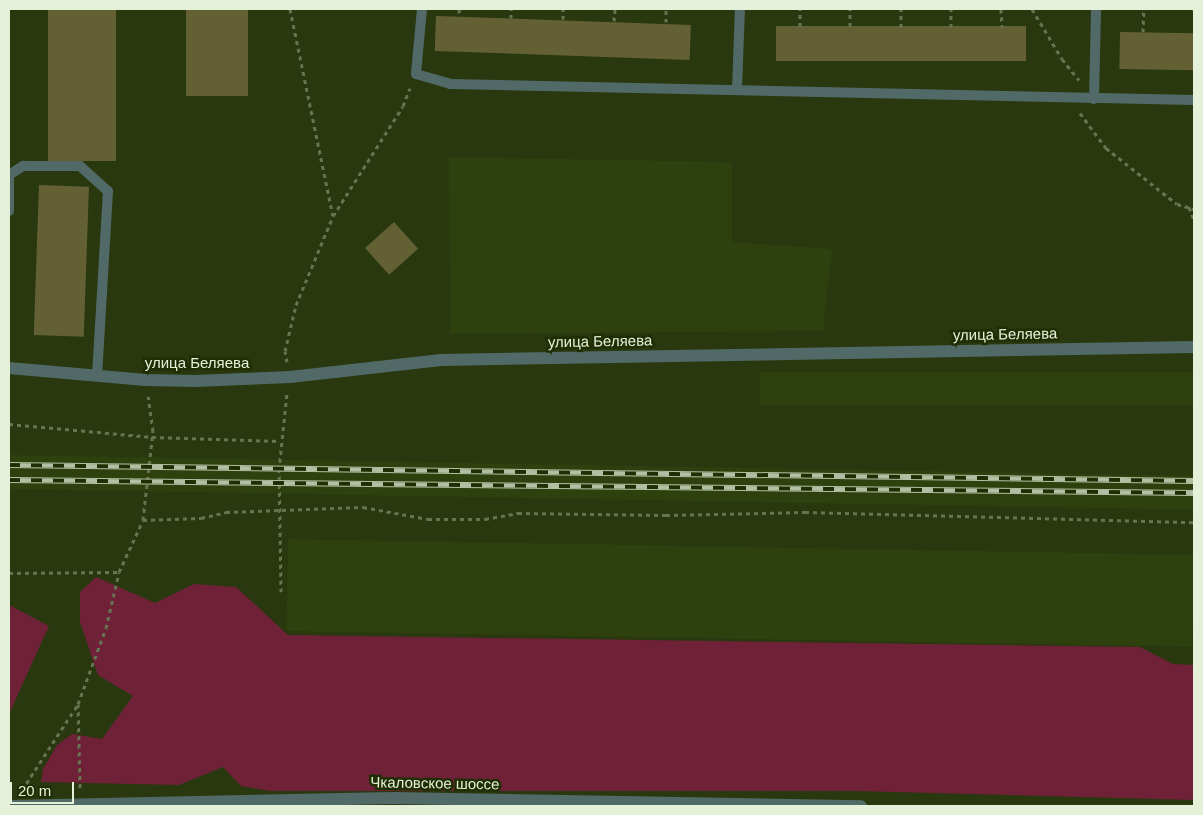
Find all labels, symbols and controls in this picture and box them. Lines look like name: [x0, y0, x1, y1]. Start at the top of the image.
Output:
street label: улица Беляева: [953, 324, 1057, 344]
street label: улица Беляева: [548, 331, 652, 351]
street label: улица Беляева: [145, 354, 249, 372]
scale bar: [12, 772, 76, 804]
street label: Чкаловское шоссе: [370, 773, 500, 793]
text: 20 m: [18, 782, 51, 799]

